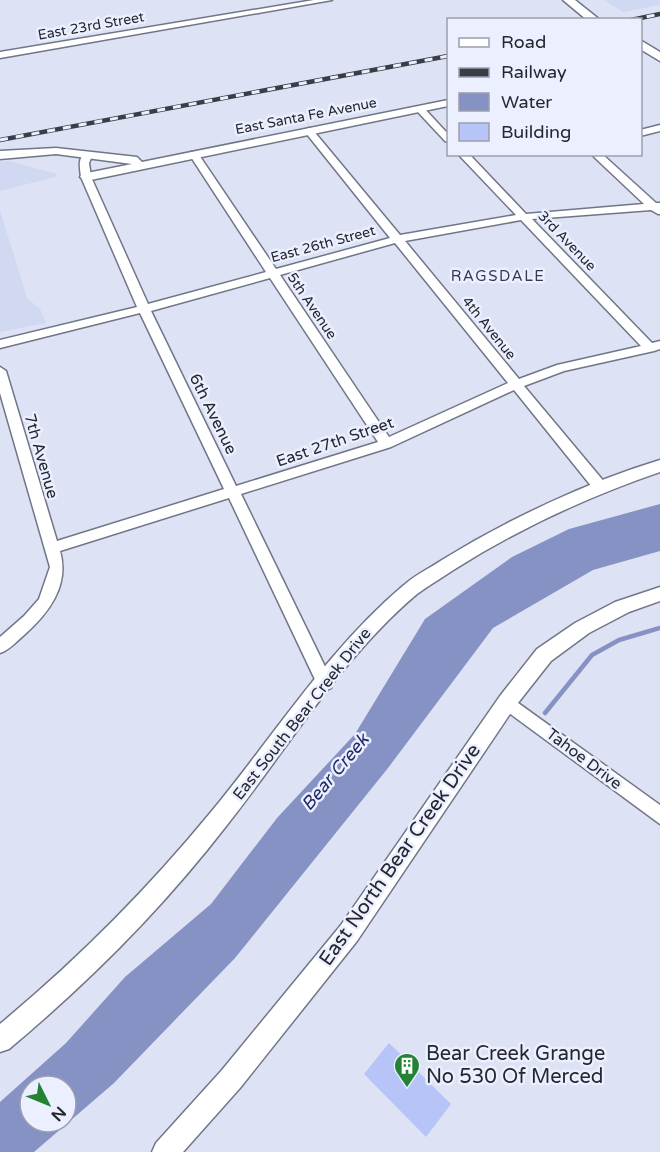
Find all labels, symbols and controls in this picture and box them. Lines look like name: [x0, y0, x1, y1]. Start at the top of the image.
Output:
street label: East 23rd Street: [37, 8, 146, 44]
legend: [447, 18, 642, 156]
text: Road: [501, 31, 546, 53]
text: Railway: [501, 61, 567, 83]
text: Water: [501, 91, 552, 113]
street label: East Santa Fe Avenue: [234, 94, 378, 138]
text: Building: [501, 121, 571, 143]
street label: 3rd Avenue: [534, 208, 600, 274]
street label: East 26th Street: [269, 222, 378, 266]
district label: RAGSDALE: [451, 267, 545, 285]
street label: 5th Avenue: [284, 270, 340, 342]
street label: 4th Avenue: [458, 293, 520, 363]
street label: 6th Avenue: [185, 370, 241, 458]
street label: 7th Avenue: [19, 411, 63, 501]
street label: East 27th Street: [274, 413, 396, 471]
street label: East South Bear Creek Drive: [229, 624, 375, 804]
street label: Tahoe Drive: [542, 724, 626, 794]
water label: Bear Creek: [297, 729, 373, 815]
street label: East North Bear Creek Drive: [314, 740, 486, 970]
place label: Bear Creek Grange No 530 Of Merced: [426, 1042, 605, 1089]
building icon: Bear Creek Grange No 530 Of Merced: [392, 1051, 422, 1089]
north arrow: [18, 1074, 78, 1134]
text: N: [47, 1102, 70, 1125]

